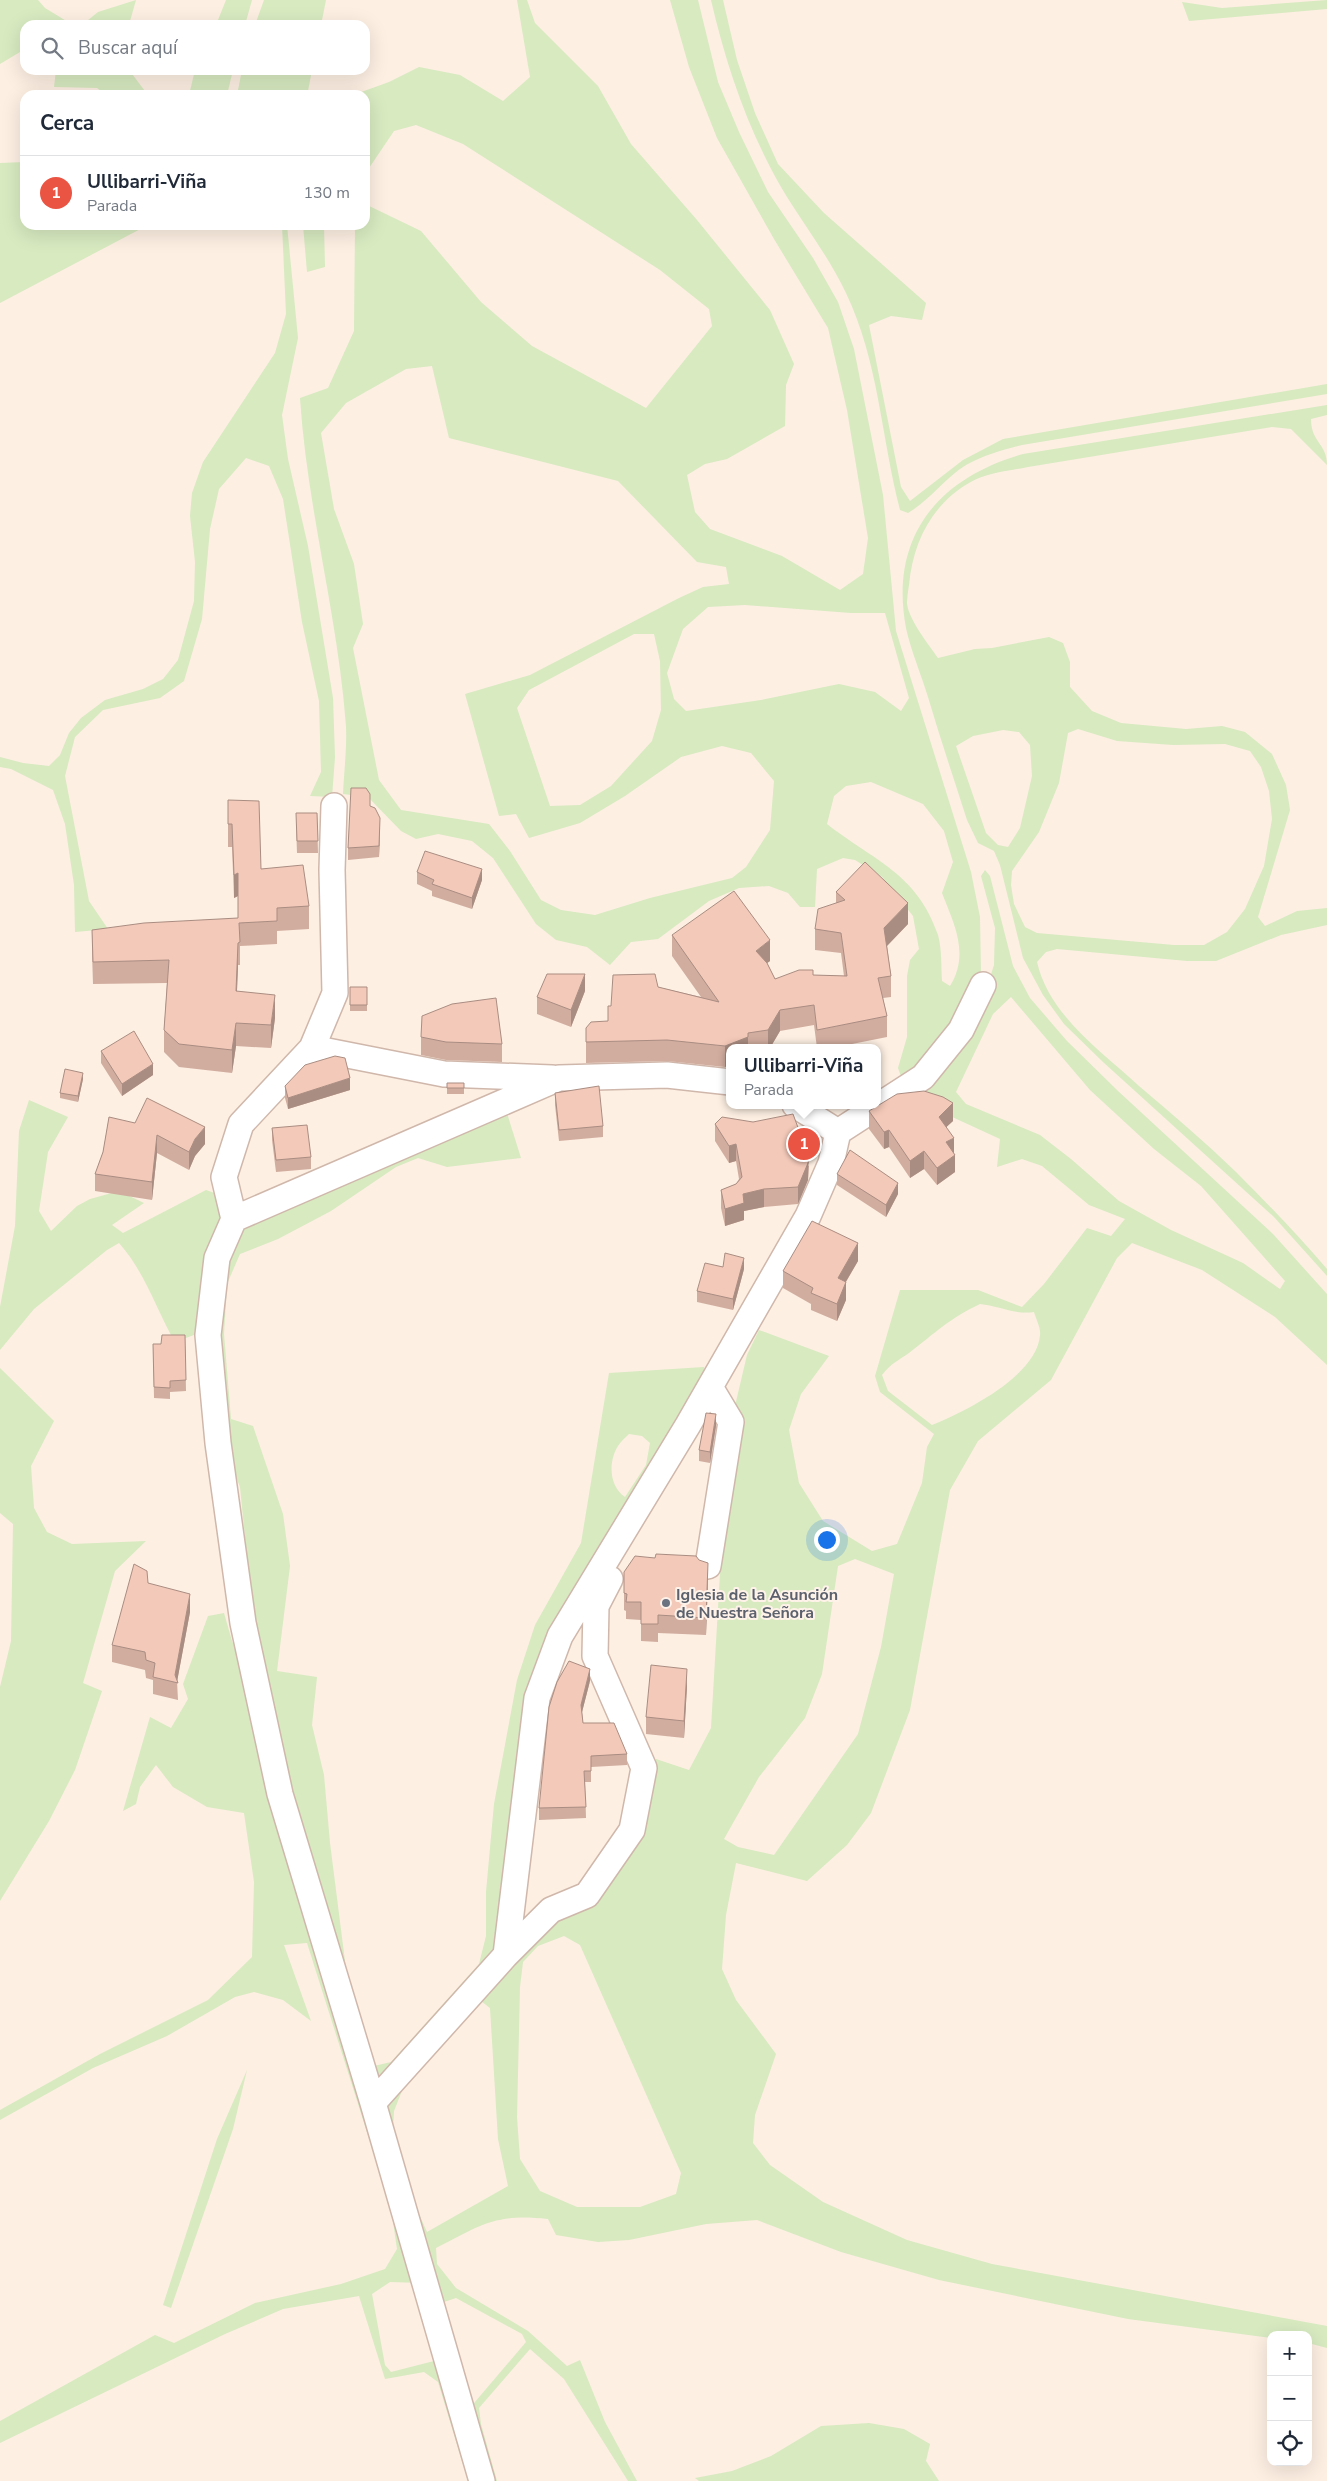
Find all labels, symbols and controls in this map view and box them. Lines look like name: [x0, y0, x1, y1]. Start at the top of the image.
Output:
search box: [20, 20, 370, 75]
icon: search: [38, 34, 66, 62]
text: Buscar aquí: [78, 35, 177, 61]
text: Cerca: [40, 109, 94, 137]
text: Ullibarri-Viña: [87, 169, 207, 195]
text: 1: [51, 182, 61, 204]
text: 130 m: [303, 182, 350, 204]
text: Parada: [87, 195, 137, 217]
popup: [726, 1044, 881, 1109]
text: Ullibarri-Viña: [744, 1053, 863, 1079]
text: Parada: [744, 1079, 794, 1101]
pin: 1: [788, 1125, 820, 1163]
your location: [814, 1527, 840, 1553]
place label: Iglesia de la Asunción de Nuestra Señora: [676, 1584, 838, 1624]
marker: Iglesia de la Asunción de Nuestra Señora: [660, 1597, 672, 1609]
map controls: [1267, 2331, 1312, 2466]
button: +: [1267, 2331, 1312, 2376]
button: −: [1267, 2376, 1312, 2421]
button: locate: [1267, 2421, 1312, 2466]

